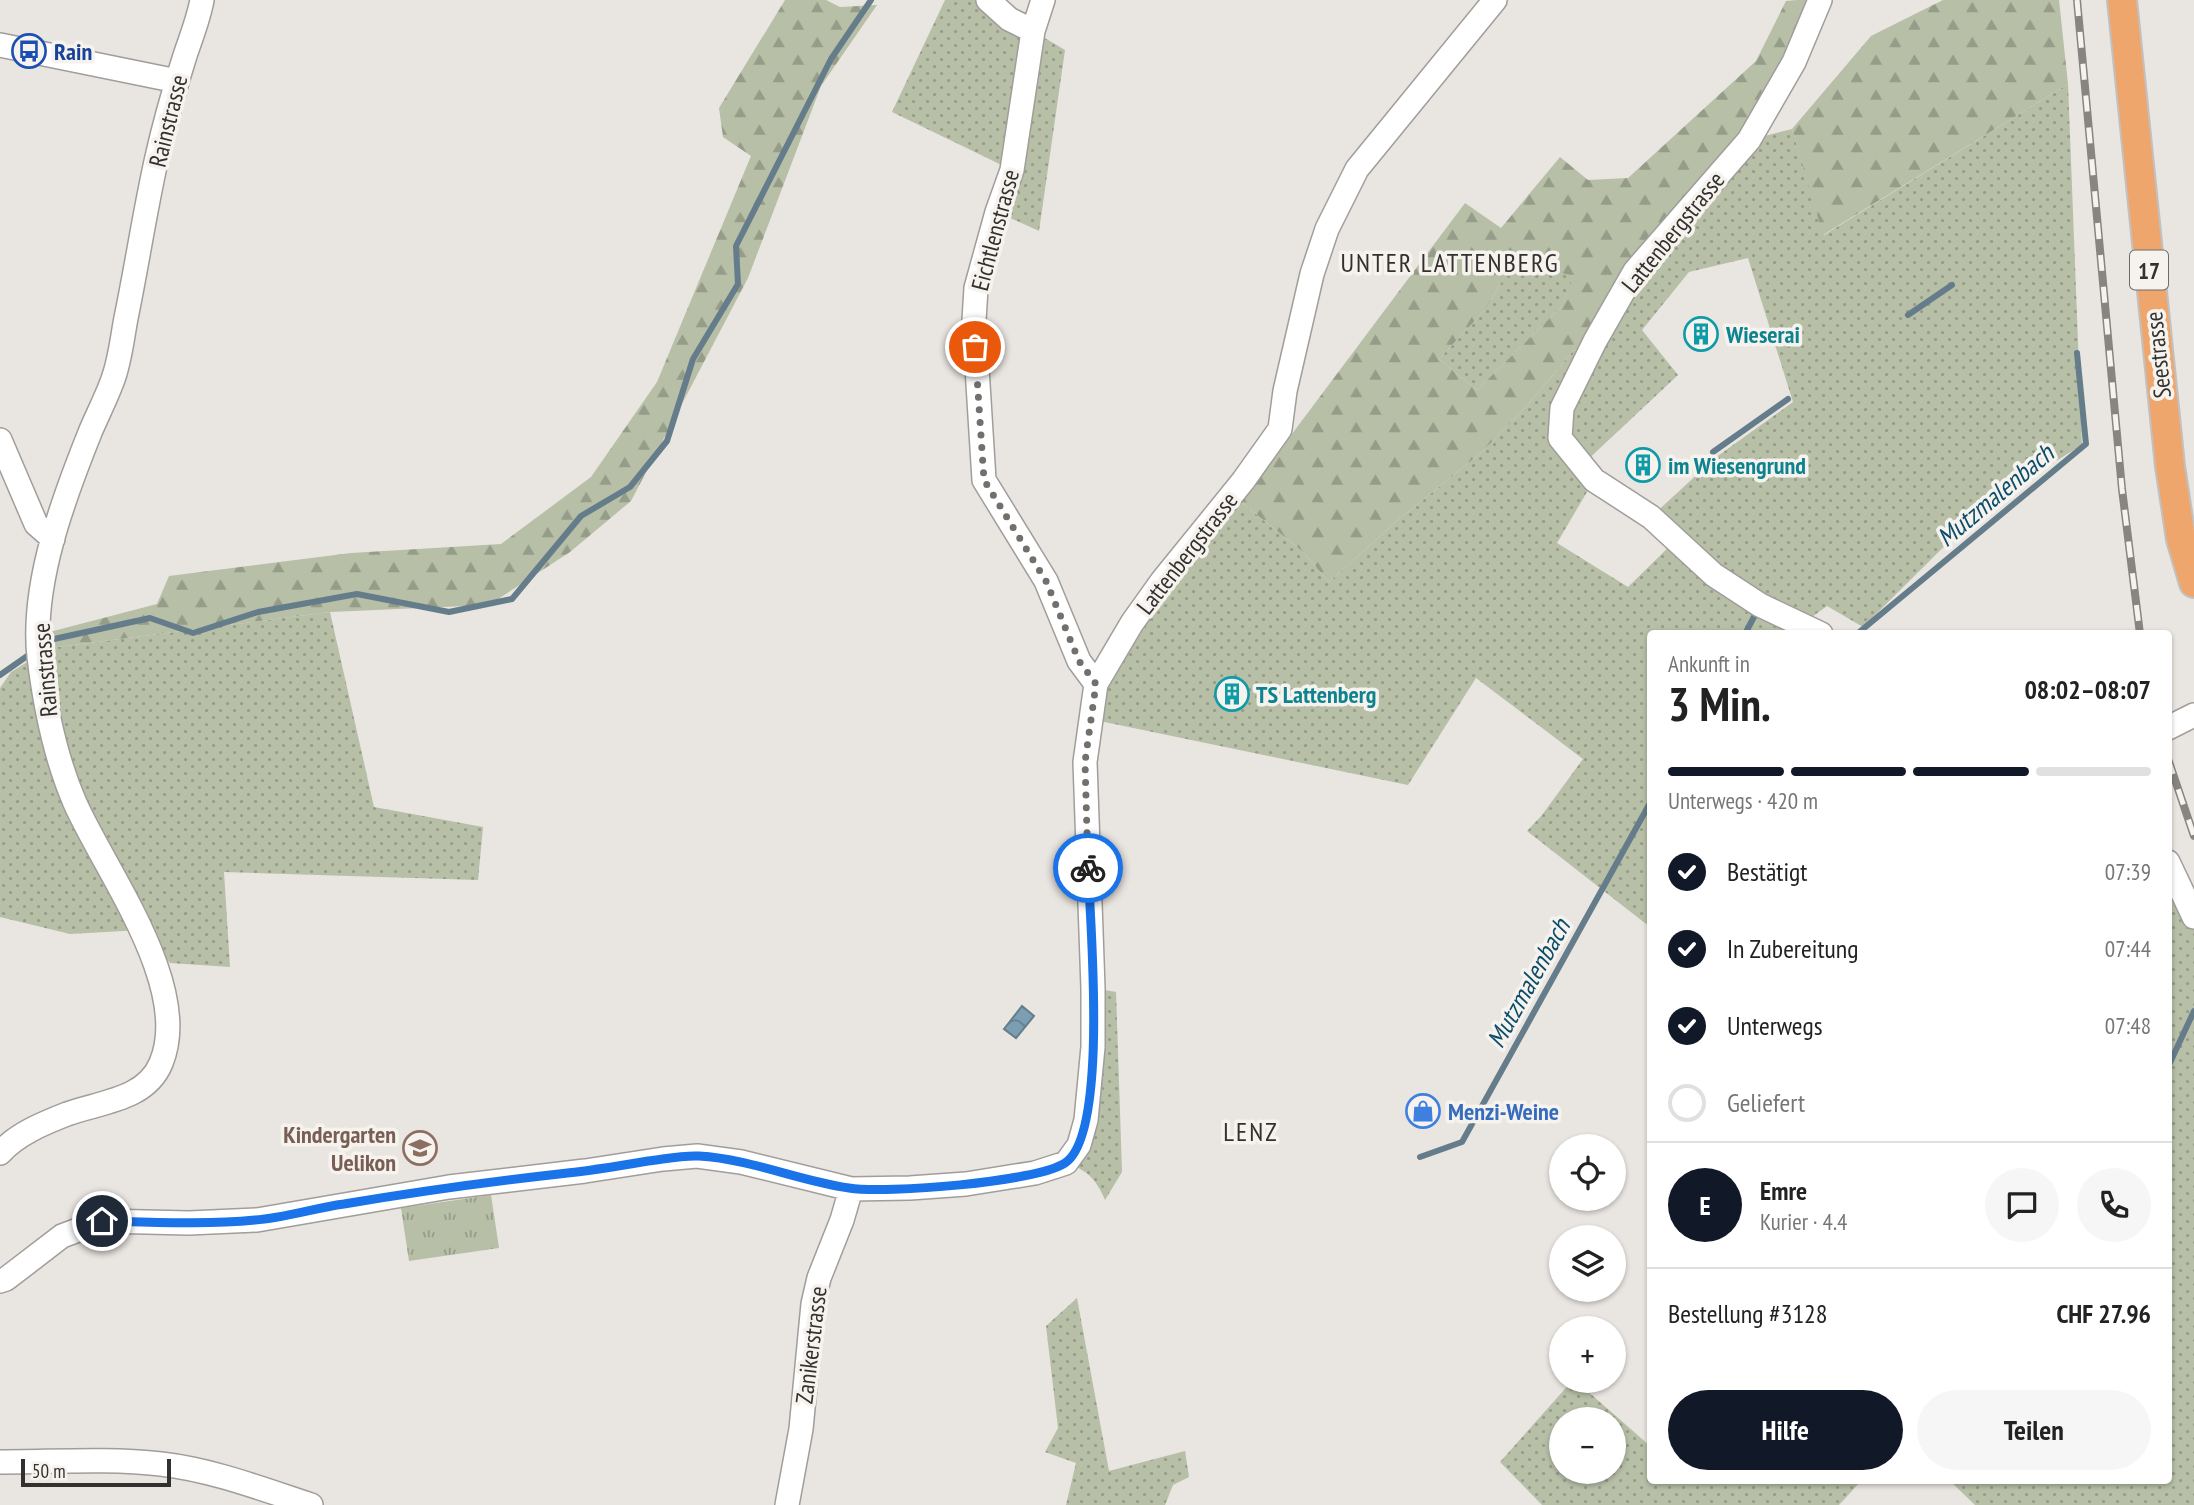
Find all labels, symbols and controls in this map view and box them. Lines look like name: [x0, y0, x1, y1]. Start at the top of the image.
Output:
bus stop icon: Rain: [10, 32, 48, 70]
place label: Rain: [54, 36, 92, 67]
street label: Rainstrasse: [142, 72, 194, 170]
street label: Lattenbergstrasse: [1615, 165, 1731, 299]
street label: Eichtlenstrasse: [964, 166, 1026, 294]
district label: UNTER LATTENBERG: [1341, 246, 1559, 279]
road number: 17: [2130, 250, 2168, 290]
street label: Seestrasse: [2138, 310, 2178, 400]
building icon: Wieserai: [1682, 315, 1720, 353]
pin: [945, 317, 1005, 377]
place label: Wieserai: [1725, 319, 1800, 350]
icon: bag: [956, 328, 994, 366]
water label: Mutzmalenbach: [1930, 436, 2061, 553]
building icon: im Wiesengrund: [1624, 446, 1662, 484]
place label: im Wiesengrund: [1668, 450, 1806, 481]
street label: Lattenbergstrasse: [1130, 486, 1244, 620]
street label: Rainstrasse: [25, 622, 65, 718]
text: Ankunft in: [1668, 649, 1750, 678]
text: 08:02–08:07: [2024, 673, 2151, 706]
text: 3 Min.: [1668, 674, 1771, 734]
building icon: TS Lattenberg: [1213, 675, 1251, 713]
place label: TS Lattenberg: [1256, 679, 1376, 710]
text: Unterwegs · 420 m: [1668, 786, 1818, 815]
courier: [1053, 833, 1123, 903]
icon: bike: [1069, 849, 1107, 887]
icon: check: [1668, 853, 1706, 891]
text: Bestätigt: [1727, 855, 1808, 888]
text: 07:39: [2105, 857, 2151, 886]
water label: Mutzmalenbach: [1479, 911, 1578, 1053]
icon: check: [1668, 930, 1706, 968]
text: In Zubereitung: [1727, 932, 1858, 965]
text: 07:44: [2105, 934, 2151, 963]
icon: check: [1668, 1007, 1706, 1045]
text: Unterwegs: [1727, 1009, 1822, 1042]
text: 07:48: [2105, 1011, 2151, 1040]
text: Geliefert: [1727, 1086, 1805, 1119]
shop icon: Menzi-Weine: [1404, 1092, 1442, 1130]
place label: Menzi-Weine: [1448, 1096, 1559, 1127]
district label: LENZ: [1223, 1115, 1279, 1148]
place label: Kindergarten Uelikon: [283, 1119, 396, 1178]
school or university icon: Kindergarten Uelikon: [401, 1129, 439, 1167]
map controls: [1549, 1134, 1626, 1484]
button: locate: [1549, 1134, 1626, 1211]
button: chat: [1985, 1168, 2059, 1242]
button: phone: [2077, 1168, 2151, 1242]
text: Emre: [1760, 1174, 1807, 1207]
text: E: [1699, 1189, 1711, 1222]
pin: [72, 1191, 132, 1251]
icon: home: [83, 1202, 121, 1240]
text: Kurier · 4.4: [1760, 1207, 1847, 1236]
button: layers: [1549, 1225, 1626, 1302]
street label: Zanikerstrasse: [788, 1285, 834, 1405]
text: Bestellung #3128: [1668, 1297, 1828, 1330]
text: CHF 27.96: [2056, 1297, 2151, 1330]
button: +: [1549, 1316, 1626, 1393]
button: Hilfe: [1668, 1390, 1903, 1470]
button: Teilen: [1917, 1390, 2151, 1470]
button: −: [1549, 1407, 1626, 1484]
scale bar: [21, 1456, 172, 1488]
text: 50 m: [32, 1459, 66, 1483]

